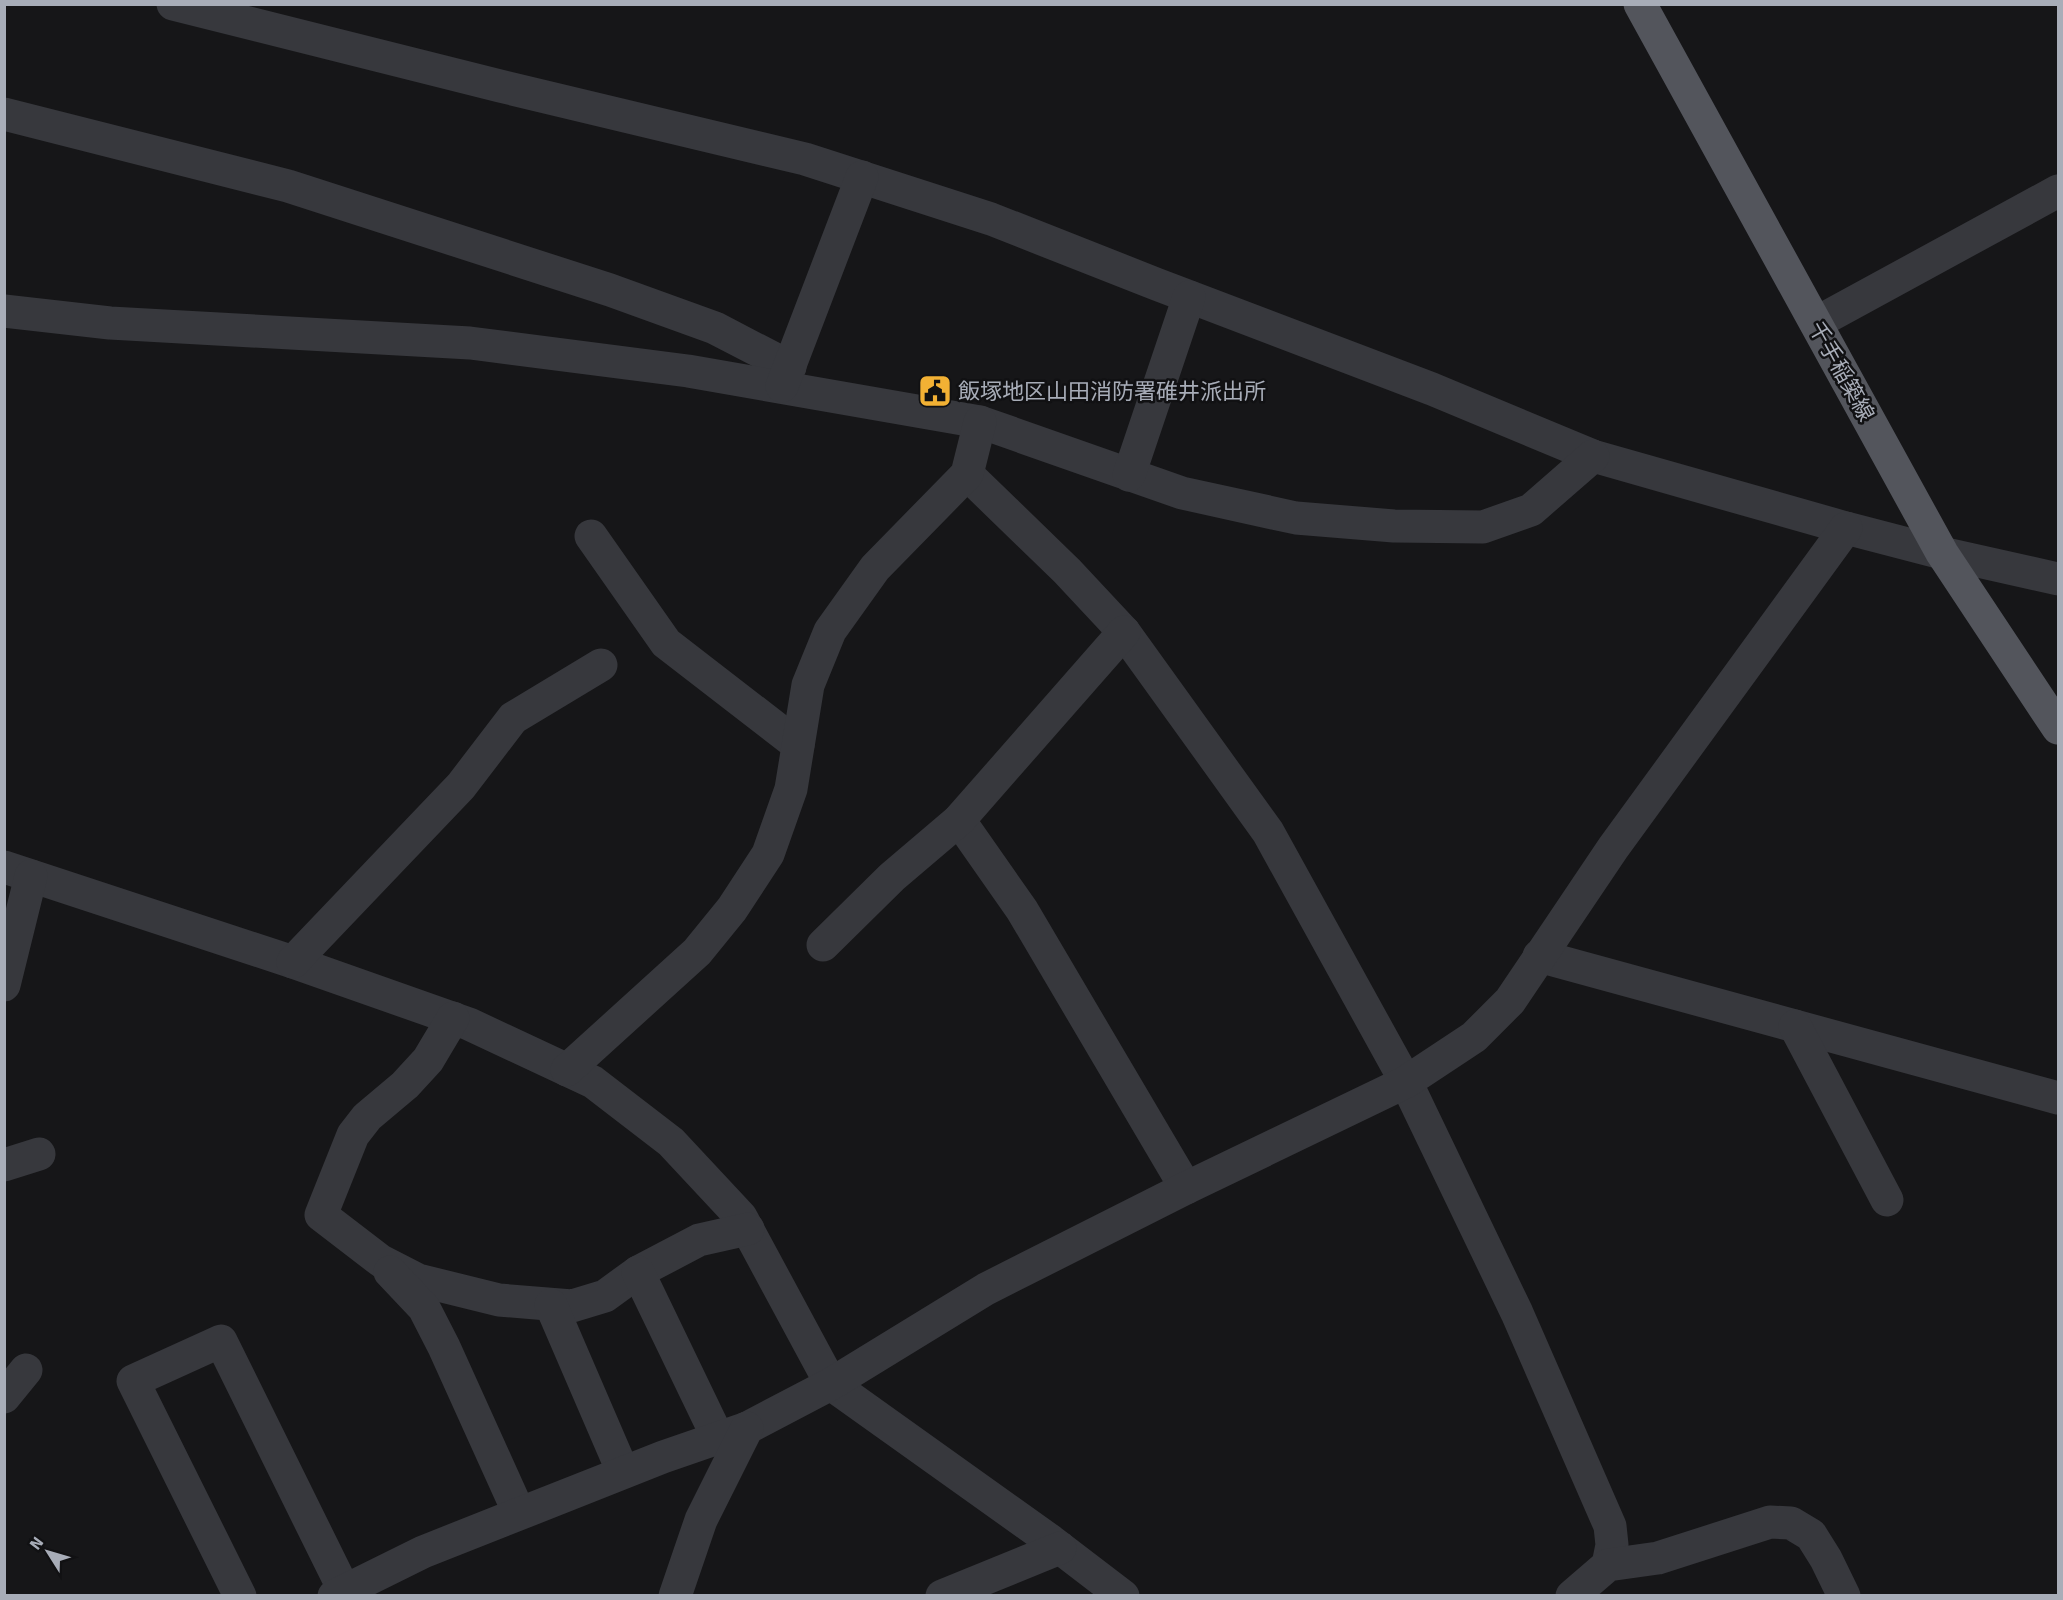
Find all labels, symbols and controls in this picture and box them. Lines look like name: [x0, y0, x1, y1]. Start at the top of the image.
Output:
street label: 千手稲築線: [1803, 317, 1880, 426]
public building icon: 飯塚地区山田消防署碓井派出所: [917, 373, 953, 409]
place label: 飯塚地区山田消防署碓井派出所: [958, 378, 1266, 405]
north arrow: [18, 1522, 78, 1582]
text: N: [25, 1533, 48, 1554]

